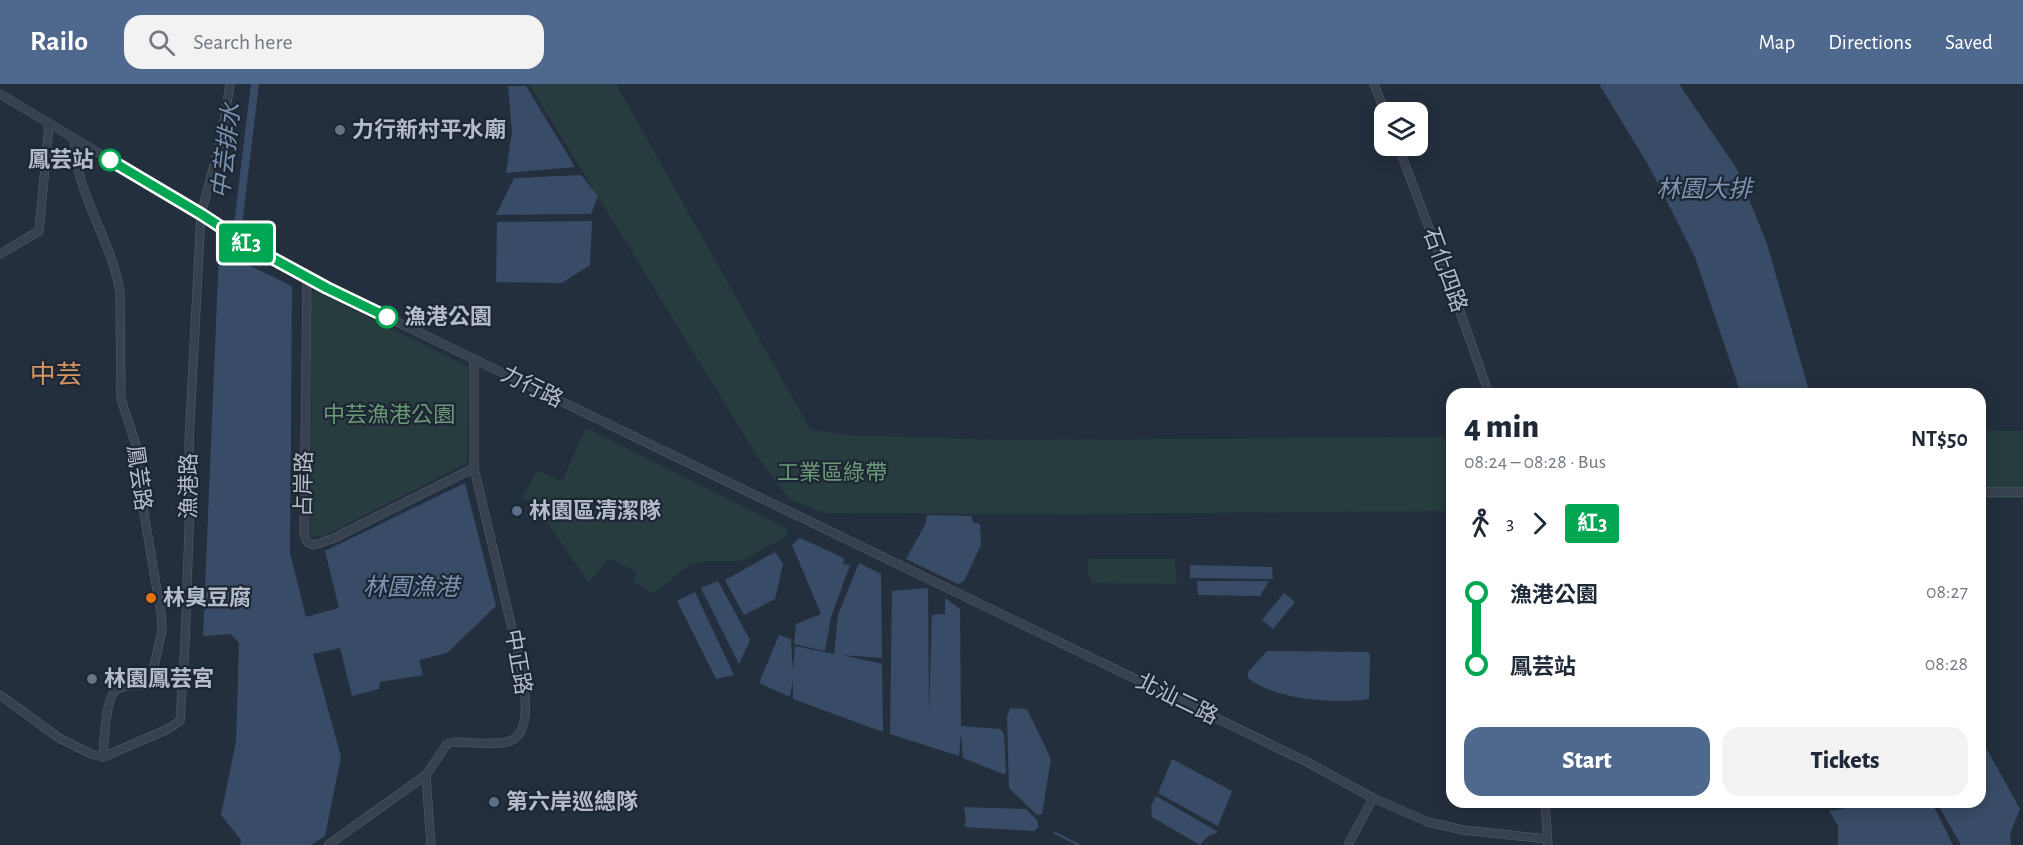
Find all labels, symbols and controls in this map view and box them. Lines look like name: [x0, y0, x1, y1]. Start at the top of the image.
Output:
search box: [124, 15, 544, 69]
icon: search: [145, 26, 178, 59]
text: Railo: [30, 28, 88, 56]
text: Search here: [193, 31, 293, 53]
text: Map: [1759, 32, 1795, 53]
text: Directions: [1828, 32, 1912, 53]
text: Saved: [1945, 32, 1993, 53]
water label: 中芸排水: [207, 101, 245, 200]
map controls: [1374, 102, 1428, 156]
button: layers: [1374, 102, 1428, 156]
place label: 力行新村平水廟: [352, 118, 506, 141]
marker: 力行新村平水廟: [333, 123, 347, 137]
place label: 鳳芸站: [28, 148, 94, 171]
marker: 鳳芸站: [99, 149, 121, 171]
water label: 林園大排: [1656, 176, 1755, 202]
line badge: 紅3: [219, 224, 273, 262]
street label: 石化四路: [1420, 225, 1471, 315]
text: 紅3: [231, 233, 261, 254]
place label: 漁港公園: [404, 305, 492, 328]
marker: 漁港公園: [376, 306, 398, 328]
district label: 中芸: [30, 361, 82, 388]
street label: 力行路: [498, 362, 567, 411]
park label: 中芸漁港公園: [323, 403, 455, 426]
text: 4 min: [1464, 411, 1539, 444]
text: NT$50: [1911, 428, 1968, 450]
street label: 鳳芸路: [124, 444, 155, 512]
street label: 占岸路: [291, 451, 316, 517]
text: 08:24 – 08:28 · Bus: [1464, 452, 1606, 472]
street label: 漁港路: [177, 453, 200, 519]
park label: 工業區綠帶: [777, 461, 887, 484]
place label: 林園區清潔隊: [529, 499, 661, 522]
marker: 林園區清潔隊: [510, 504, 524, 518]
icon: walk: [1464, 507, 1497, 540]
icon: forward: [1523, 507, 1556, 540]
text: 3: [1506, 513, 1514, 533]
text: 紅3: [1577, 513, 1607, 534]
water label: 林園漁港: [363, 574, 462, 600]
text: 08:27: [1926, 582, 1968, 602]
text: 漁港公園: [1510, 584, 1598, 606]
place label: 林臭豆腐: [163, 586, 251, 609]
marker: 林臭豆腐: [144, 591, 158, 605]
street label: 中正路: [501, 627, 536, 696]
text: 08:28: [1925, 654, 1968, 674]
text: 鳳芸站: [1510, 656, 1576, 678]
place label: 林園鳳芸宮: [104, 666, 214, 690]
street label: 北汕二路: [1133, 669, 1222, 728]
marker: 林園鳳芸宮: [85, 672, 99, 686]
button: Start: [1464, 727, 1710, 796]
button: Tickets: [1722, 727, 1968, 796]
place label: 第六岸巡總隊: [506, 789, 638, 813]
marker: 第六岸巡總隊: [487, 795, 501, 809]

